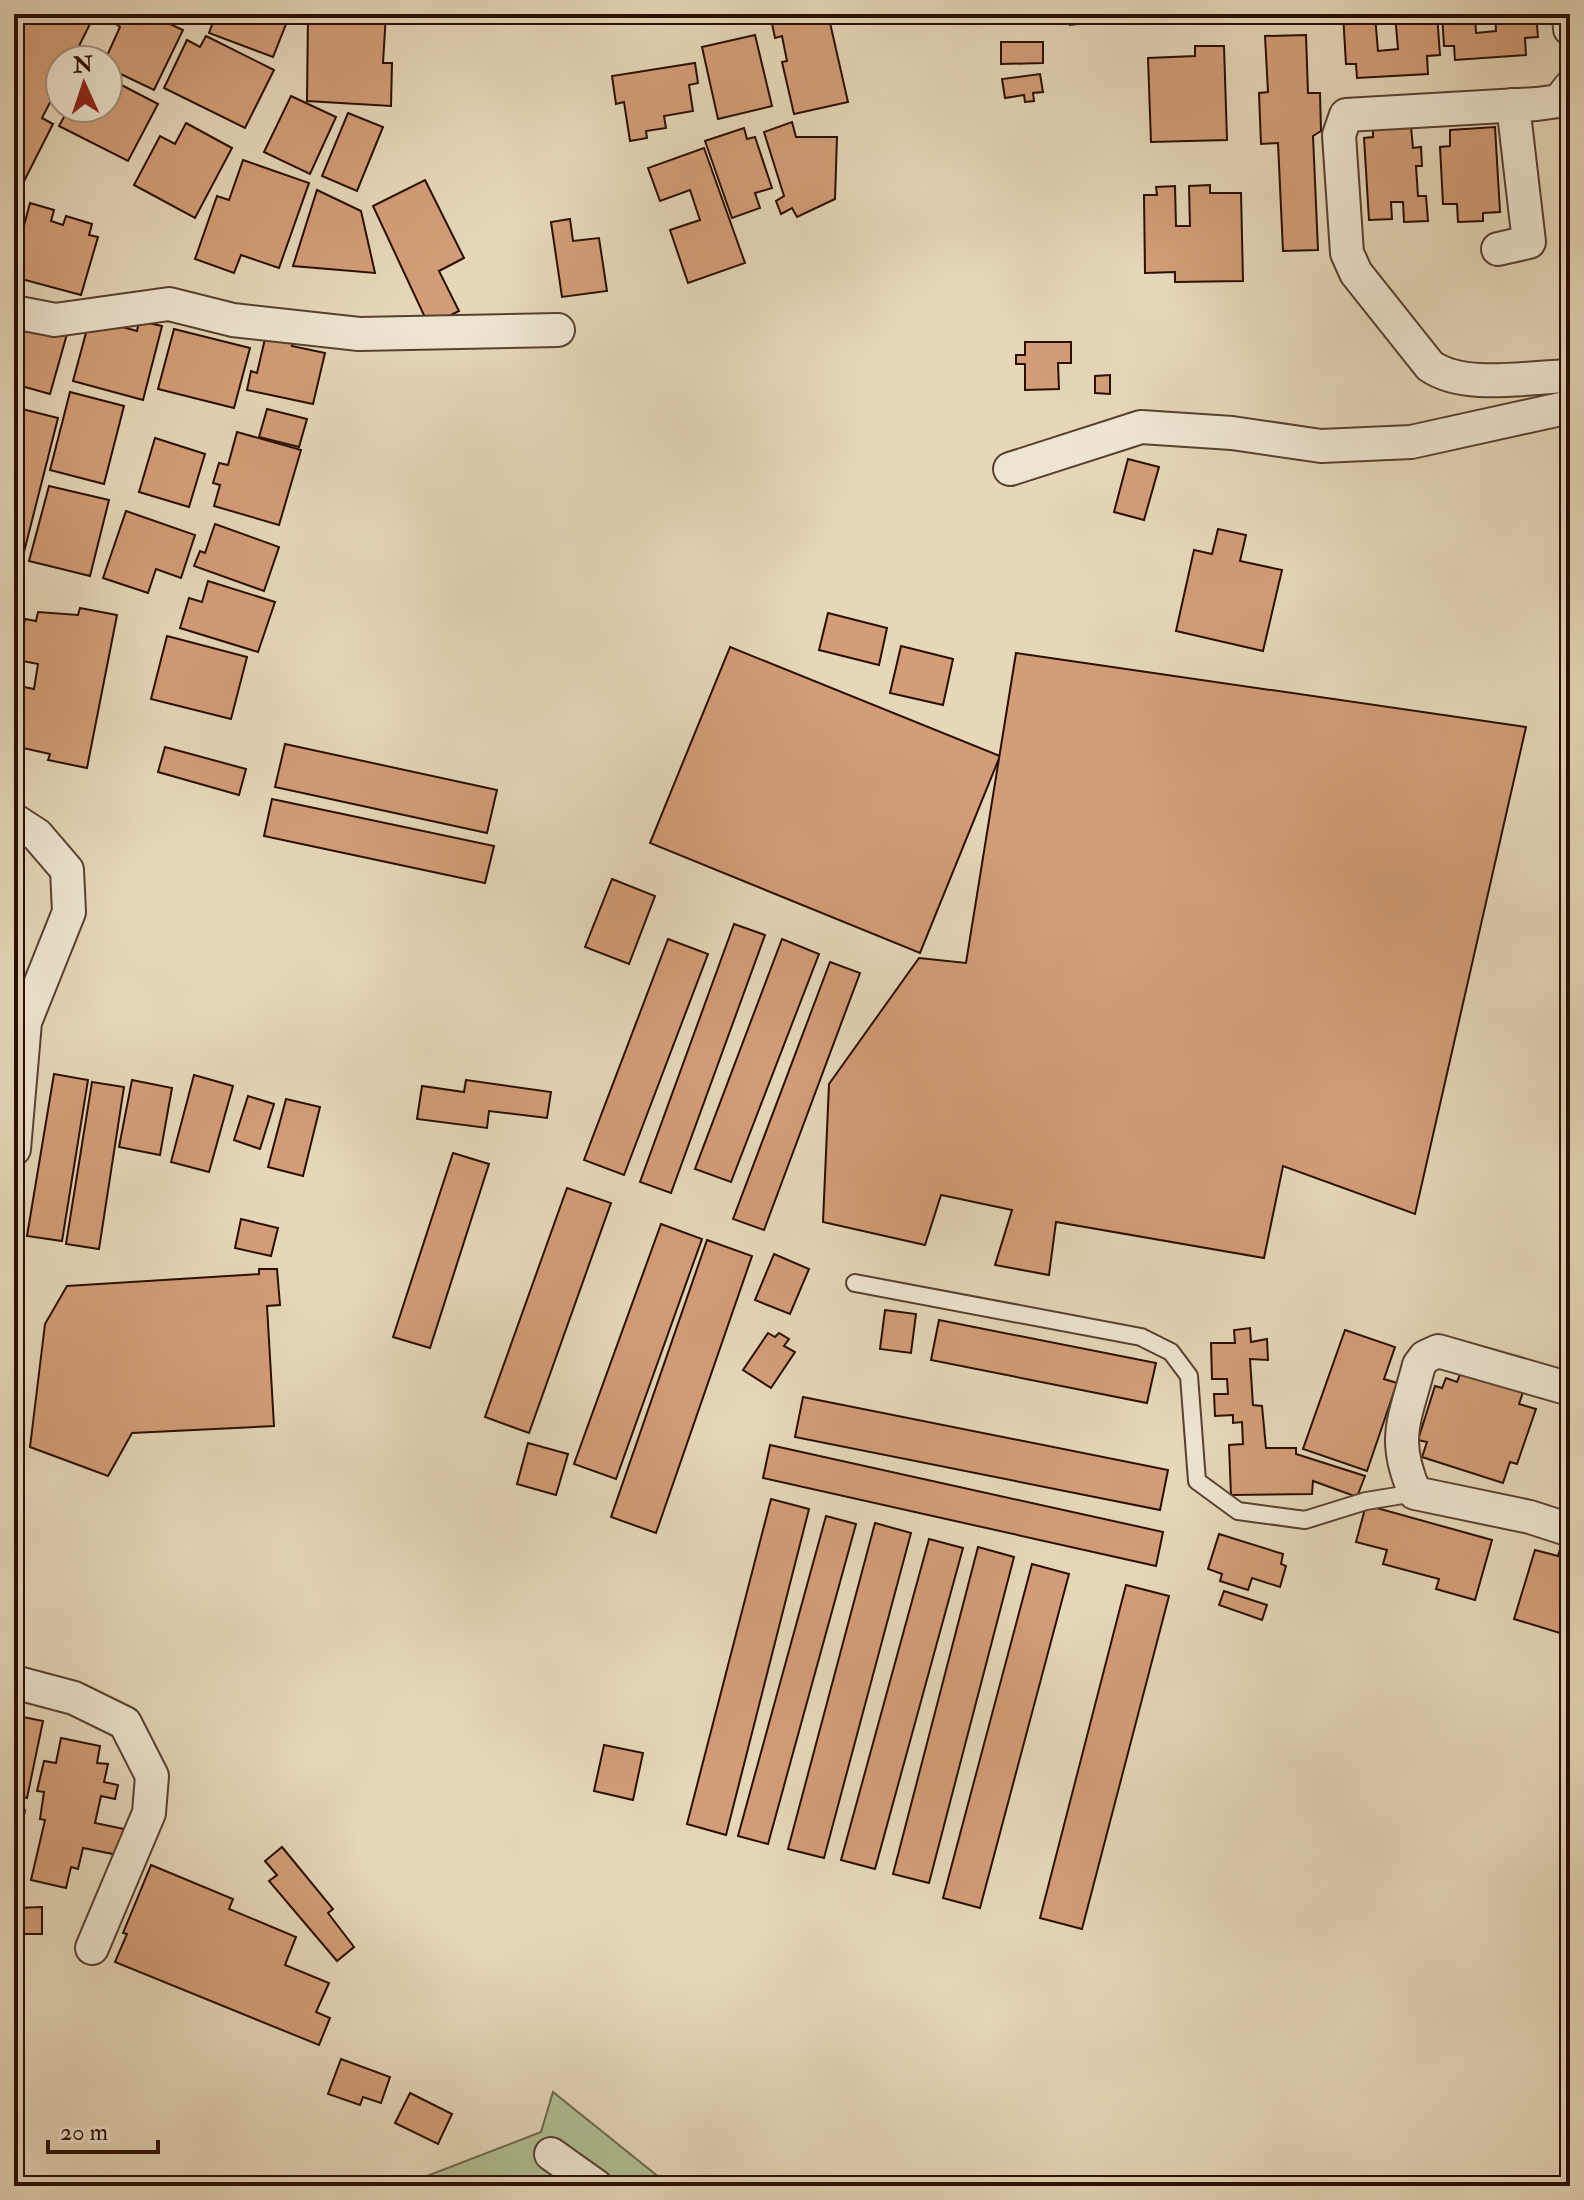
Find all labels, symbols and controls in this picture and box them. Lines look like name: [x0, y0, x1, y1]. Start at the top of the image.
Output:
north arrow: [44, 44, 124, 124]
text: N: [71, 51, 94, 80]
scale bar: [48, 2104, 158, 2154]
text: 20 m: [60, 2117, 109, 2148]

